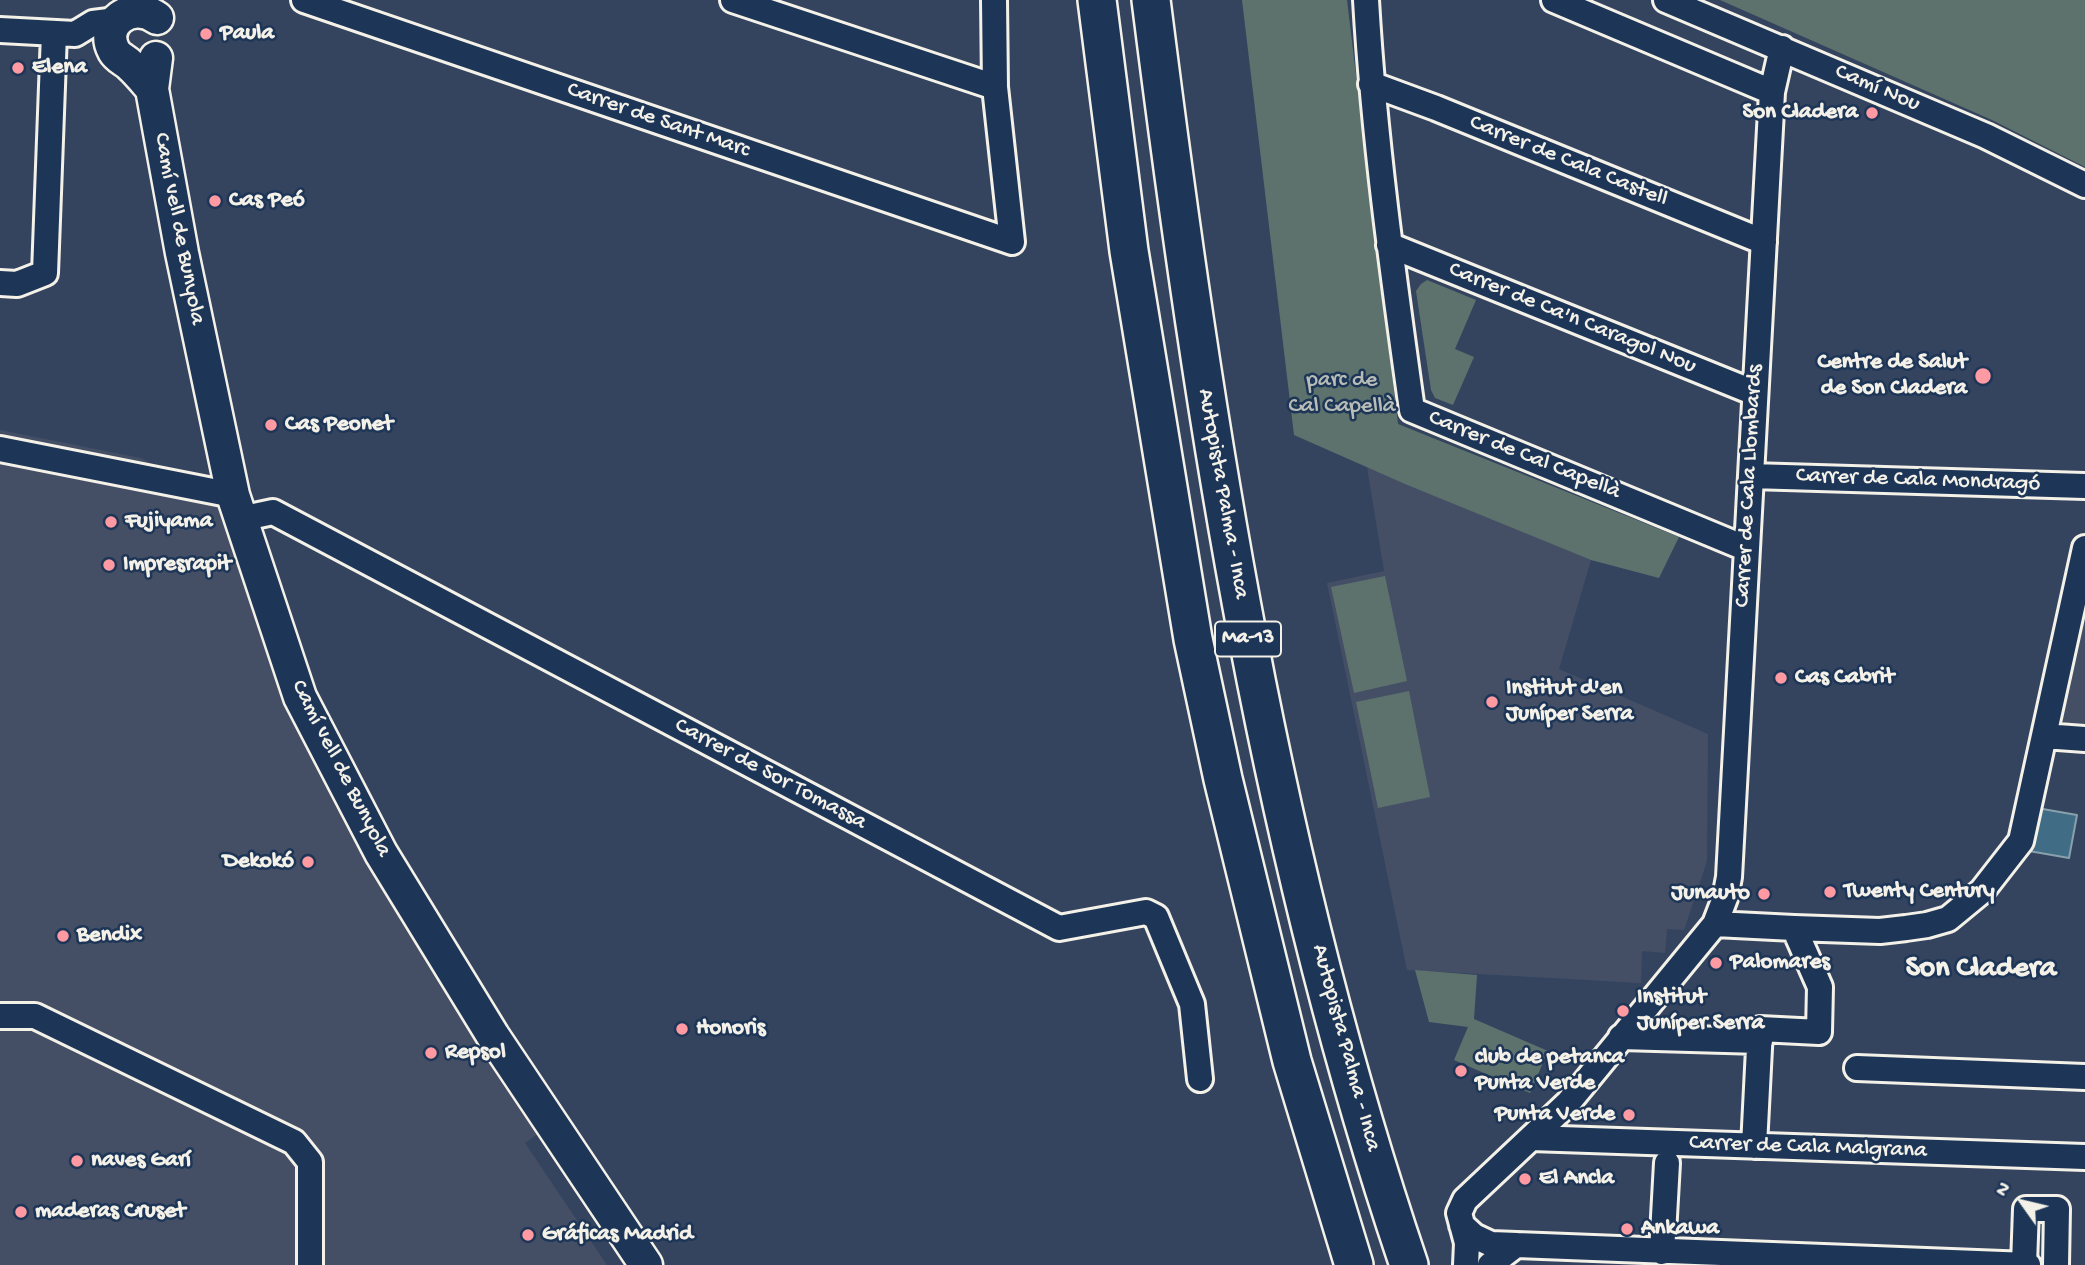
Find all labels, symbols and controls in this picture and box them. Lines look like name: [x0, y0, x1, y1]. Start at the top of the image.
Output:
place label: Paula: [220, 20, 274, 48]
marker: Paula: [198, 26, 214, 42]
place label: Elena: [32, 54, 87, 82]
street label: Camí Nou: [1830, 59, 1924, 119]
marker: Elena: [10, 60, 26, 76]
street label: Carrer de Sant Marc: [563, 77, 753, 165]
place label: Son Cladera: [1742, 99, 1858, 127]
marker: Son Cladera: [1864, 105, 1880, 121]
street label: Carrer de Cala Castell: [1465, 110, 1671, 214]
street label: Camí vell de Bunyola: [146, 131, 210, 327]
place label: Cas Peó: [229, 187, 305, 215]
marker: Cas Peó: [207, 193, 223, 209]
street label: Carrer de Ca'n Caragol Nou: [1444, 257, 1700, 381]
place label: Centre de Salut de Son Cladera: [1817, 349, 1967, 403]
street label: Carrer de Cala Llombards: [1730, 364, 1770, 608]
marker: Centre de Salut de Son Cladera: [1973, 366, 1993, 386]
park label: parc de Cal Capellà: [1288, 367, 1396, 421]
street label: Autopista Palma - Inca: [1190, 387, 1254, 601]
street label: Carrer de Cal Capellà: [1424, 405, 1624, 507]
place label: Cas Peonet: [285, 411, 393, 439]
marker: Cas Peonet: [263, 417, 279, 433]
street label: Carrer de Cala Mondragó: [1795, 463, 2041, 499]
place label: Fujiyama: [125, 508, 212, 536]
marker: Fujiyama: [103, 514, 119, 530]
place label: Impresrapit: [123, 551, 231, 579]
marker: Impresrapit: [101, 557, 117, 573]
road number: Ma-13: [1215, 622, 1281, 656]
place label: Cas Cabrit: [1795, 664, 1894, 692]
marker: Cas Cabrit: [1773, 670, 1789, 686]
place label: Institut d'en Juníper Serra: [1506, 675, 1633, 729]
street label: Camí vell de Bunyola: [283, 676, 397, 862]
marker: Institut d'en Juníper Serra: [1484, 694, 1500, 710]
street label: Carrer de Sor Tomassa: [669, 713, 871, 837]
place label: Dekokó: [223, 848, 294, 876]
marker: Dekokó: [300, 854, 316, 870]
place label: Twenty Century: [1844, 878, 1995, 906]
place label: Junauto: [1671, 880, 1750, 908]
marker: Twenty Century: [1822, 884, 1838, 900]
marker: Junauto: [1756, 886, 1772, 902]
place label: Bendix: [77, 922, 142, 950]
marker: Bendix: [55, 928, 71, 944]
street label: Autopista Palma - Inca: [1304, 942, 1386, 1154]
place label: Palomares: [1730, 949, 1830, 977]
district label: Son Cladera: [1906, 952, 2056, 988]
marker: Palomares: [1708, 955, 1724, 971]
place label: Institut Juníper Serra: [1637, 984, 1764, 1038]
marker: Institut Juníper Serra: [1615, 1003, 1631, 1019]
place label: Honoris: [696, 1015, 766, 1043]
marker: Honoris: [674, 1021, 690, 1037]
place label: Repsol: [445, 1039, 506, 1067]
place label: club de petanca Punta Verde: [1475, 1044, 1624, 1098]
marker: Repsol: [423, 1045, 439, 1061]
marker: club de petanca Punta Verde: [1453, 1063, 1469, 1079]
place label: Punta Verde: [1495, 1101, 1615, 1129]
marker: Punta Verde: [1621, 1107, 1637, 1123]
street label: Carrer de Cala Malgrana: [1689, 1130, 1927, 1166]
place label: naves Garí: [91, 1147, 191, 1175]
marker: naves Garí: [69, 1153, 85, 1169]
place label: El Ancla: [1539, 1165, 1614, 1193]
north arrow: [1987, 1167, 2057, 1237]
marker: El Ancla: [1517, 1171, 1533, 1187]
text: N: [1991, 1178, 2017, 1202]
place label: maderas Cruset: [35, 1198, 185, 1226]
marker: maderas Cruset: [13, 1204, 29, 1220]
place label: Ankawa: [1641, 1215, 1719, 1243]
place label: Gráficas Madrid: [542, 1221, 693, 1249]
marker: Ankawa: [1619, 1221, 1635, 1237]
marker: Gráficas Madrid: [520, 1227, 536, 1243]

